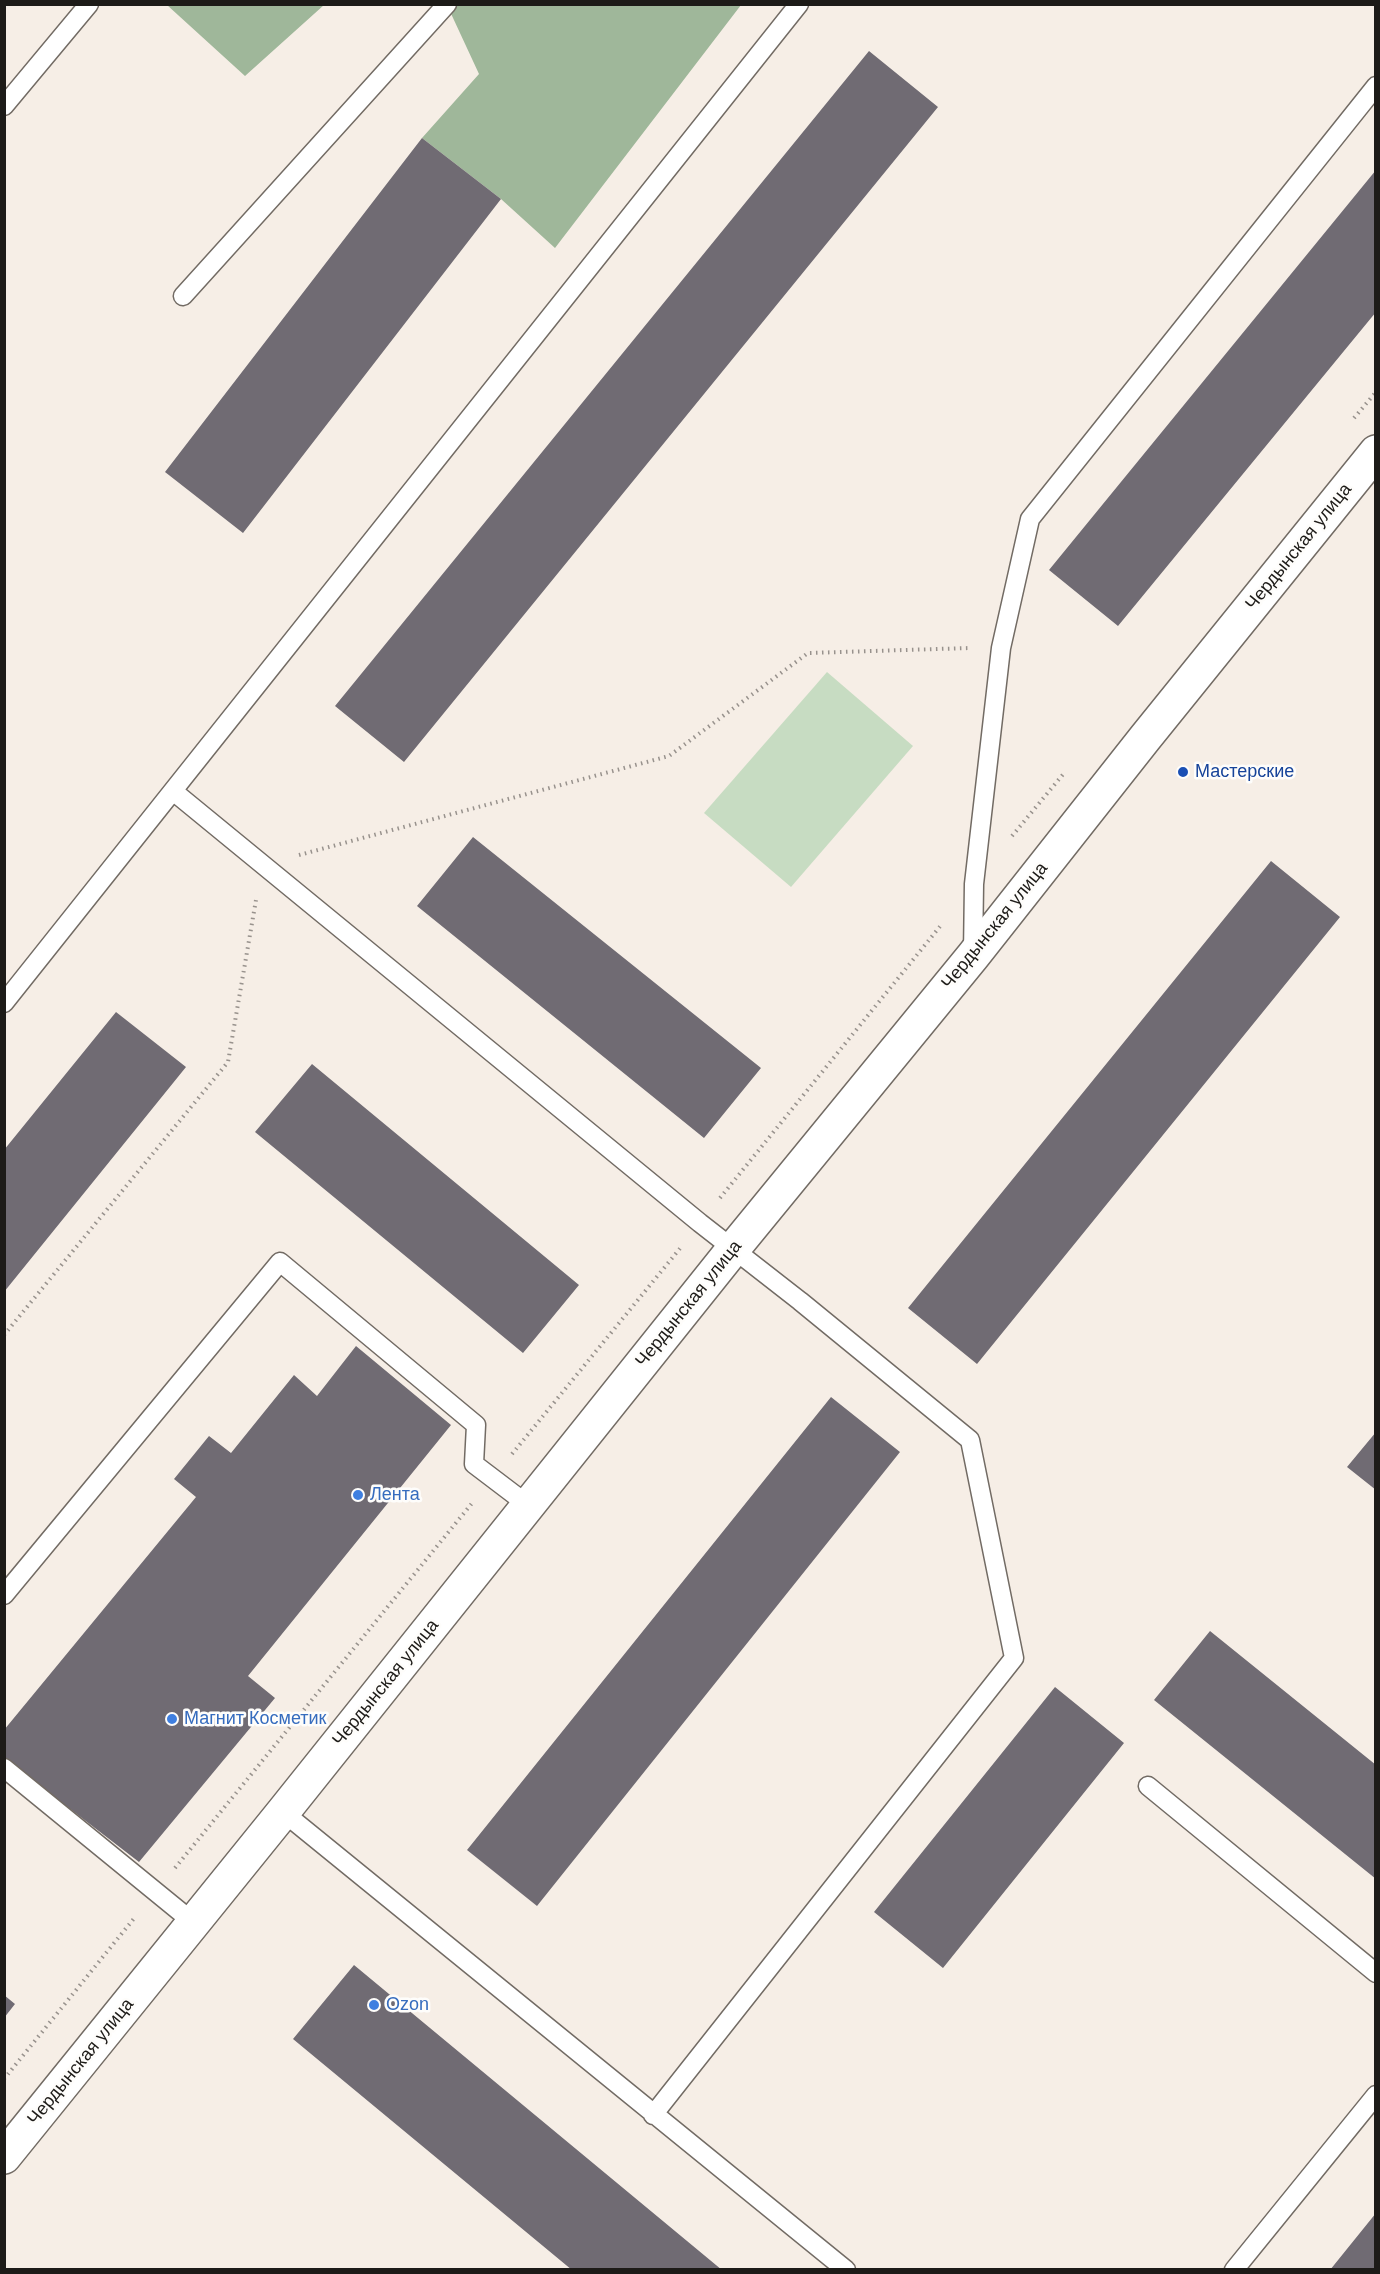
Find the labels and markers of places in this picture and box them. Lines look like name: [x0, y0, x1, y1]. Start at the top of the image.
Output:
place label: Мастерские: [1195, 761, 1294, 783]
marker: Мастерские: [1176, 765, 1190, 779]
place label: Лента: [370, 1484, 420, 1506]
marker: Лента: [351, 1488, 365, 1502]
place label: Магнит Косметик: [184, 1708, 326, 1730]
marker: Магнит Косметик: [165, 1712, 179, 1726]
place label: Ozon: [386, 1994, 429, 2016]
marker: Ozon: [367, 1998, 381, 2012]

